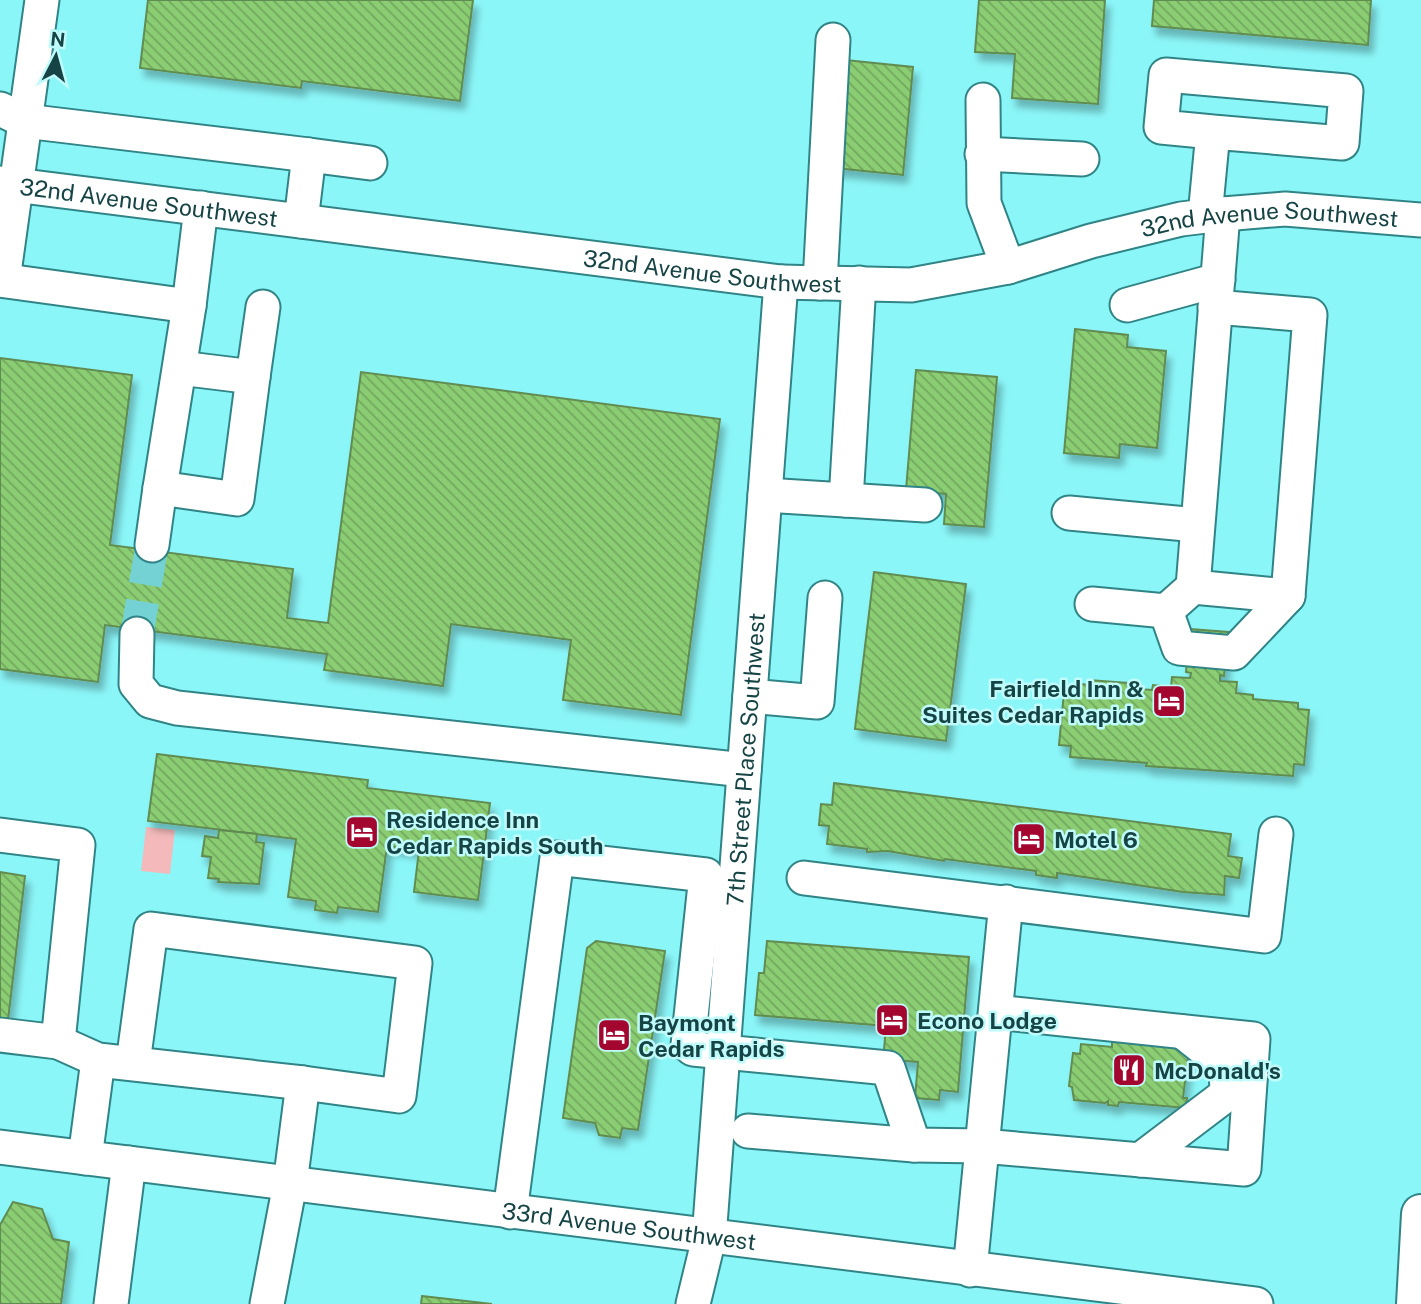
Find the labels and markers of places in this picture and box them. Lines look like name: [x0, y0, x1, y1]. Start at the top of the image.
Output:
place label: Fairfield Inn & Suites Cedar Rapids: [922, 675, 1144, 728]
hotel icon: Fairfield Inn & Suites Cedar Rapids: [1150, 682, 1188, 720]
place label: Residence Inn Cedar Rapids South: [386, 806, 603, 859]
hotel icon: Residence Inn Cedar Rapids South: [343, 813, 381, 851]
hotel icon: Motel 6: [1010, 820, 1048, 858]
place label: Motel 6: [1054, 826, 1138, 853]
hotel icon: Econo Lodge: [873, 1001, 911, 1039]
place label: Econo Lodge: [917, 1007, 1057, 1034]
place label: Baymont Cedar Rapids: [638, 1009, 785, 1062]
hotel icon: Baymont Cedar Rapids: [595, 1016, 633, 1054]
restaurant icon: McDonald's: [1110, 1051, 1148, 1089]
place label: McDonald's: [1154, 1057, 1281, 1084]

